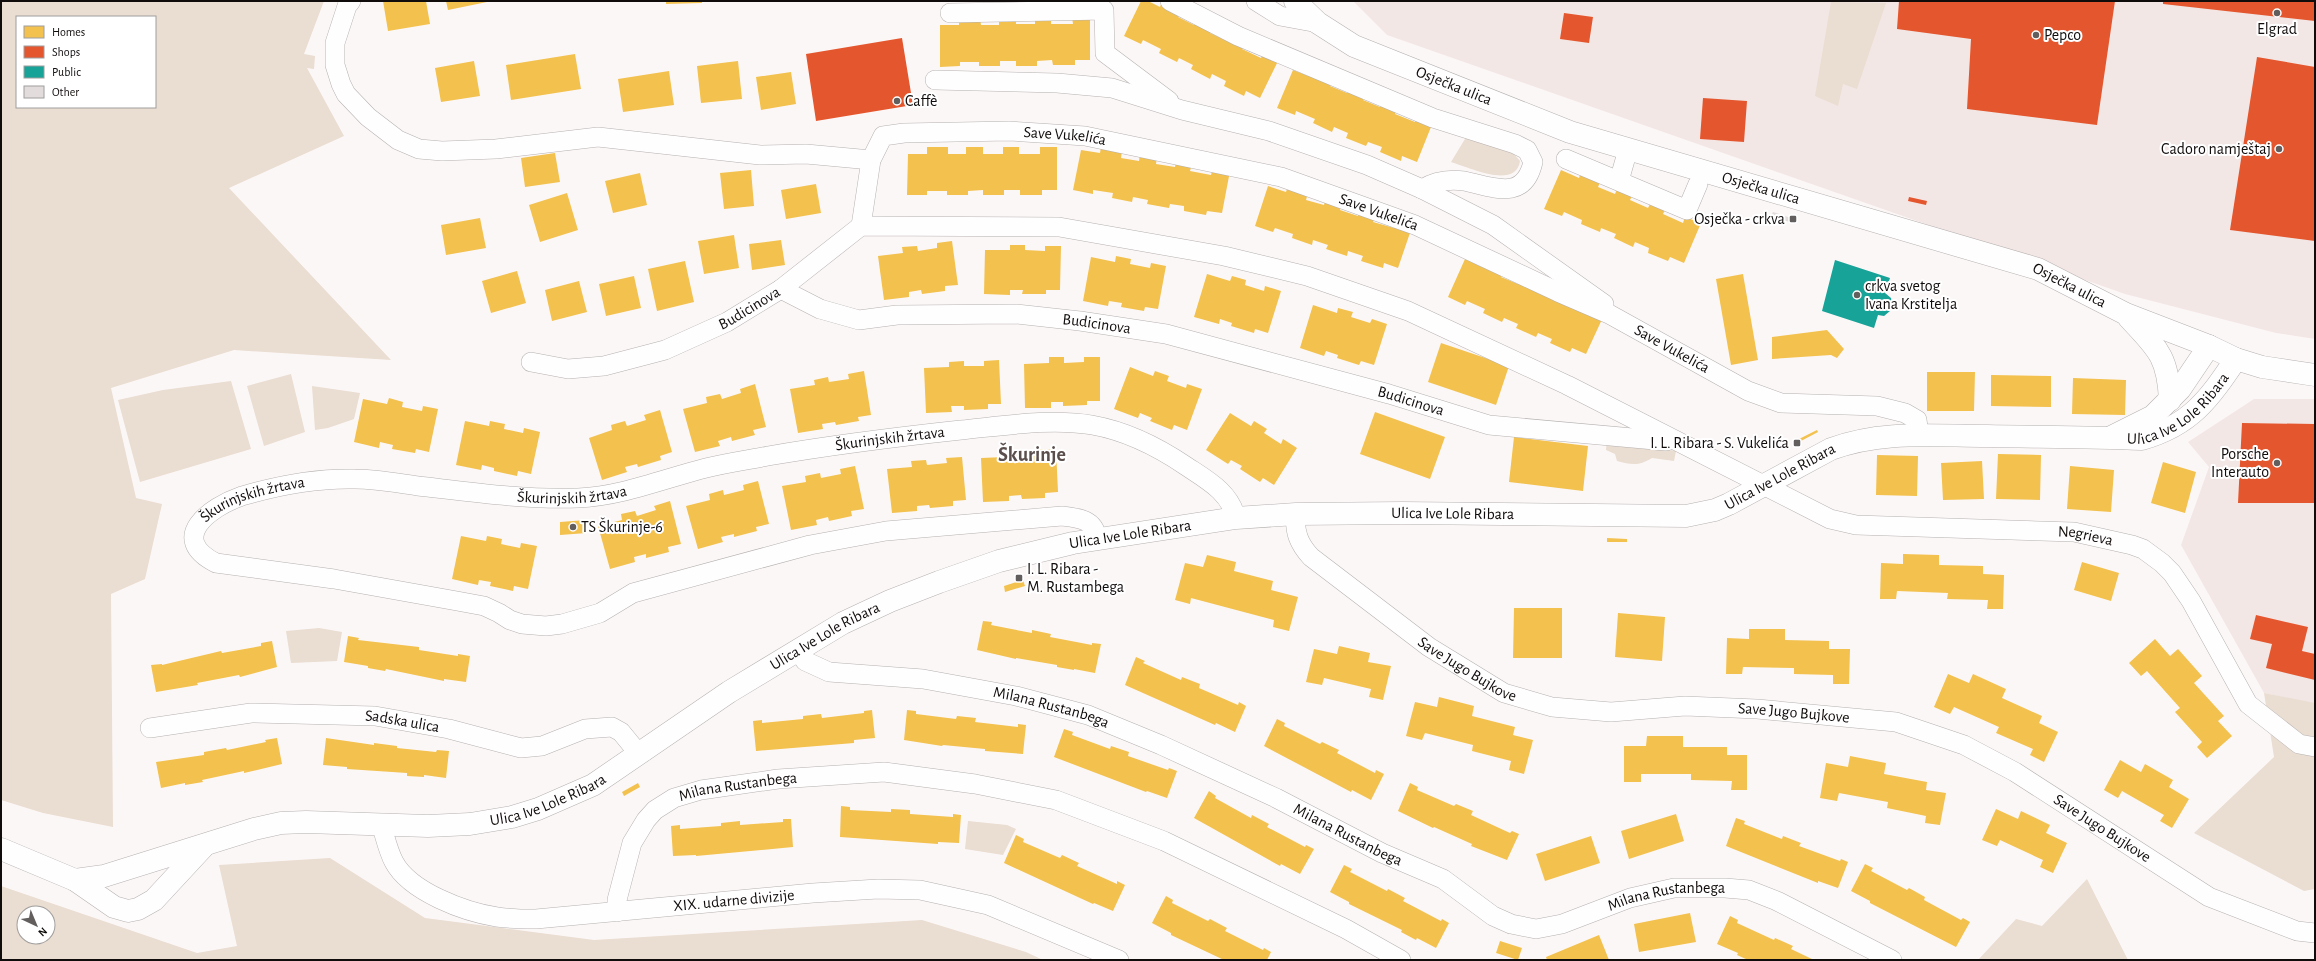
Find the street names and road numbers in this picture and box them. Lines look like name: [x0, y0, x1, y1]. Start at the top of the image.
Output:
street label: Osječka ulica: [1414, 63, 1494, 108]
street label: Save Vukelića: [1023, 124, 1108, 148]
street label: Osječka ulica: [1720, 169, 1802, 207]
street label: Save Vukelića: [1337, 190, 1421, 234]
street label: Osječka ulica: [2030, 260, 2109, 310]
street label: Budicinova: [716, 284, 783, 333]
street label: Budicinova: [1062, 311, 1132, 337]
street label: Save Vukelića: [1632, 322, 1712, 376]
street label: Ulica Ive Lole Ribara: [2127, 370, 2232, 447]
street label: Budicinova: [1376, 383, 1446, 419]
street label: Škurinjskih žrtava: [834, 424, 946, 453]
street label: Ulica Ive Lole Ribara: [1722, 440, 1838, 513]
street label: Škurinjskih žrtava: [196, 474, 306, 525]
street label: Škurinjskih žrtava: [517, 483, 628, 507]
street label: Ulica Ive Lole Ribara: [1391, 505, 1514, 522]
street label: Ulica Ive Lole Ribara: [1068, 517, 1192, 551]
street label: Negrieva: [2058, 523, 2115, 549]
street label: Ulica Ive Lole Ribara: [767, 599, 882, 673]
street label: Save Jugo Bujkove: [1415, 634, 1518, 704]
street label: Milana Rustanbega: [992, 684, 1112, 731]
street label: Save Jugo Bujkove: [1738, 700, 1850, 726]
street label: Sadska ulica: [365, 708, 441, 735]
street label: Milana Rustanbega: [677, 770, 798, 804]
street label: Ulica Ive Lole Ribara: [489, 771, 609, 829]
street label: Save Jugo Bujkove: [2051, 791, 2154, 865]
street label: Milana Rustanbega: [1291, 801, 1405, 869]
street label: Milana Rustanbega: [1605, 880, 1725, 914]
street label: XIX. udarne divizije: [673, 887, 795, 914]

